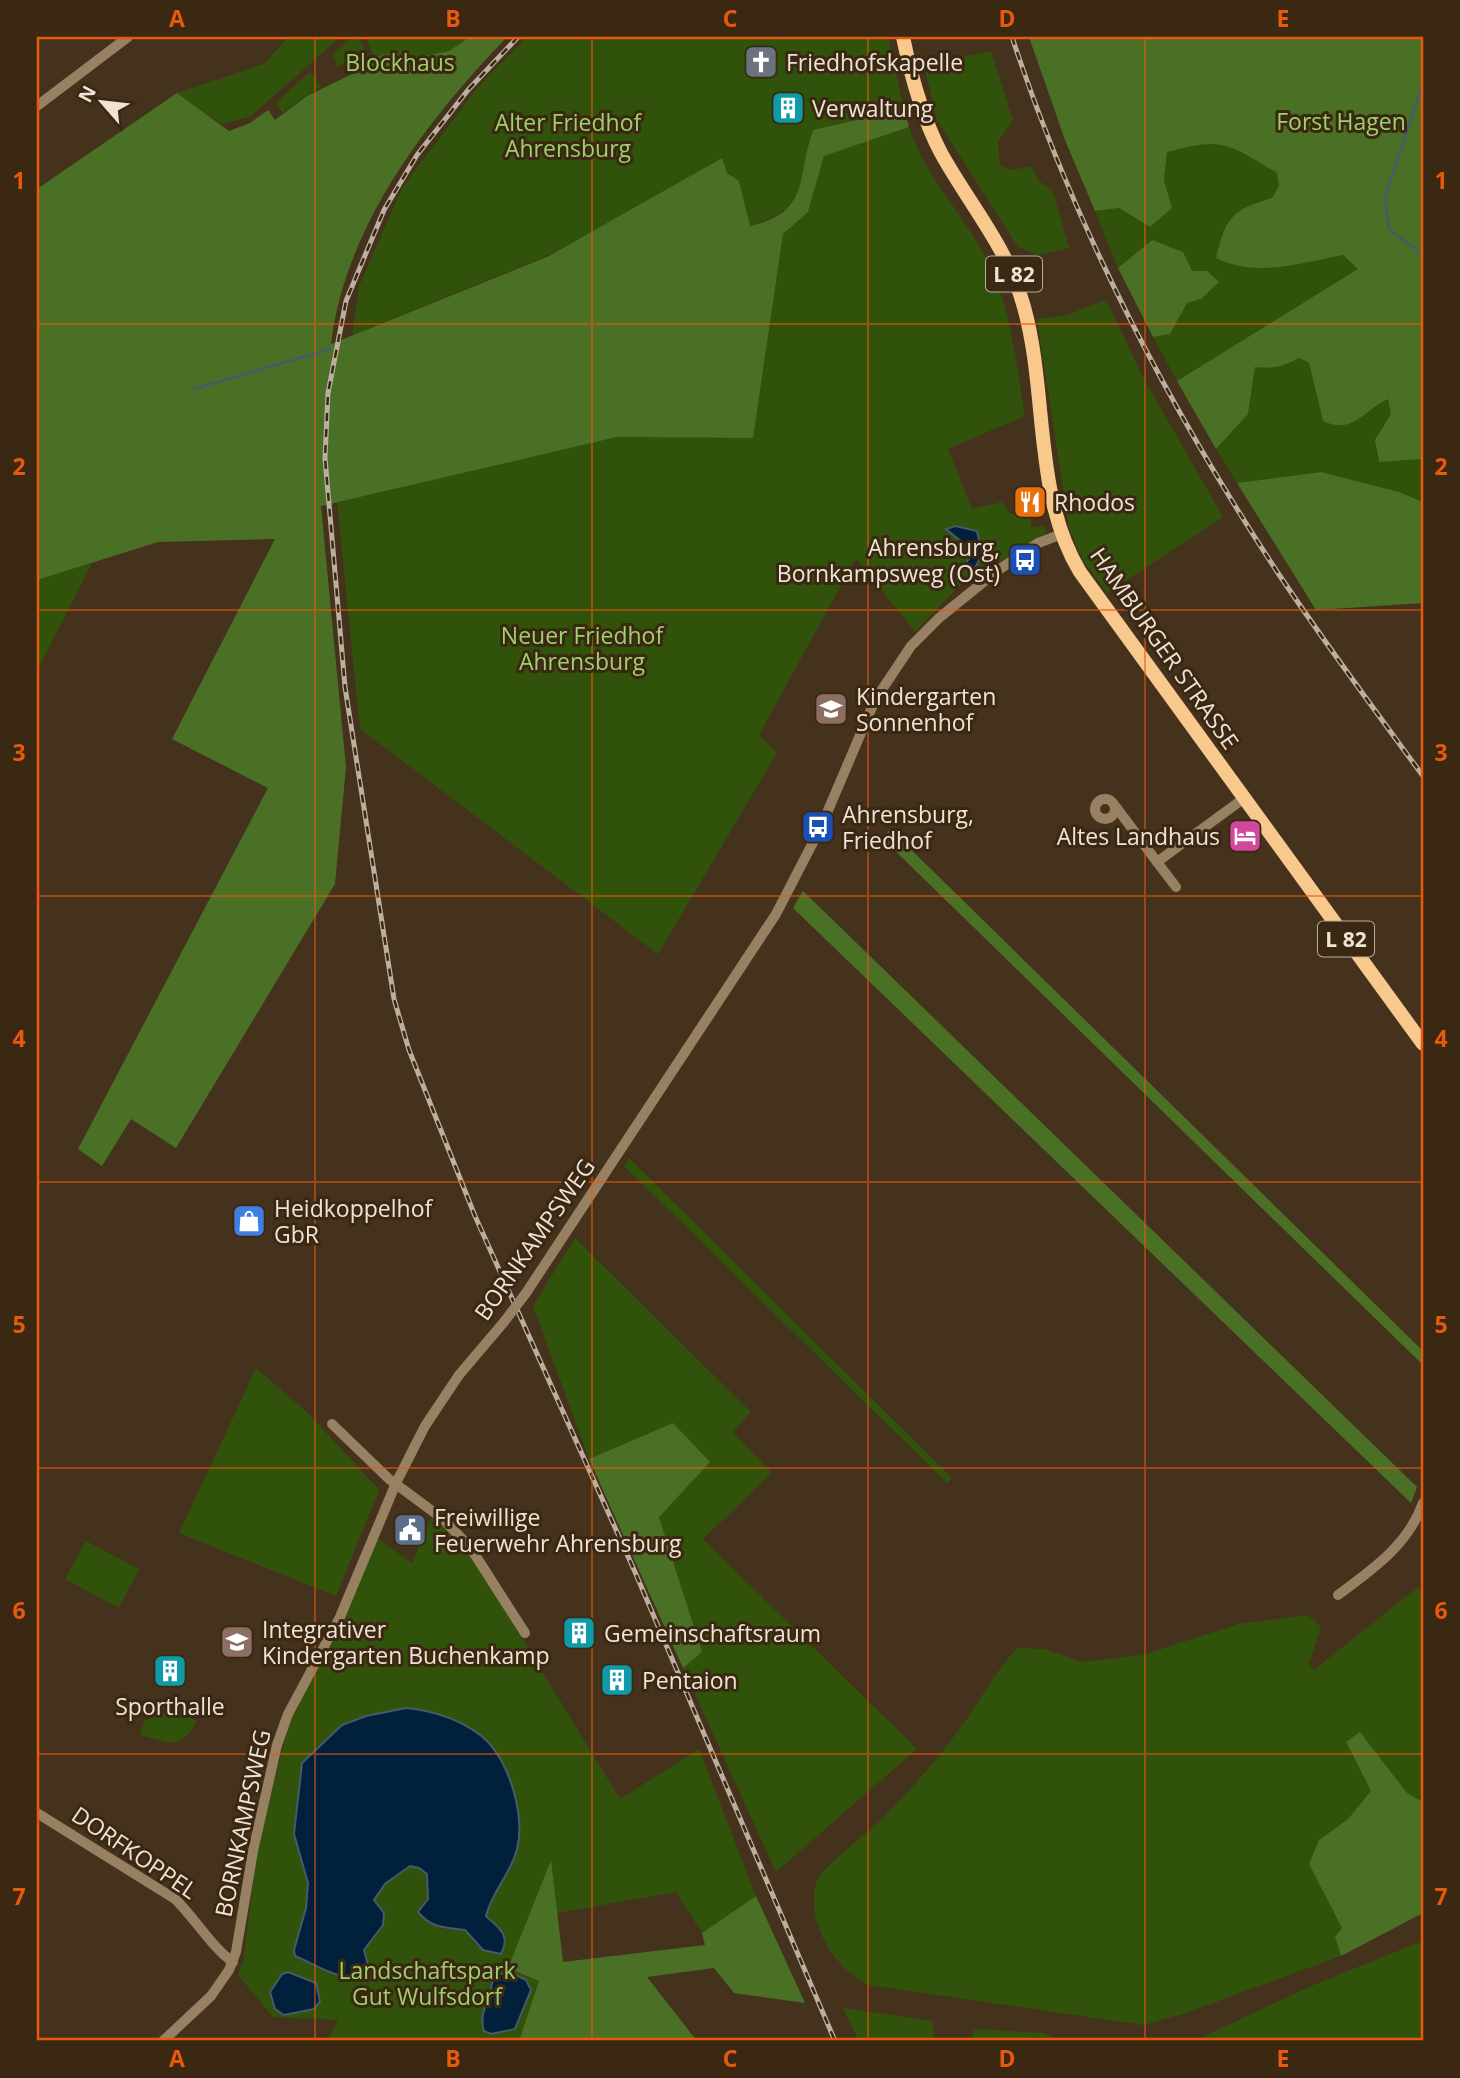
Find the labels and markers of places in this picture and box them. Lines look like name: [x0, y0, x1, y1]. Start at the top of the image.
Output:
church icon: Friedhofskapelle: [742, 43, 780, 81]
place label: Friedhofskapelle: [786, 46, 963, 78]
building icon: Verwaltung: [769, 89, 807, 127]
place label: Verwaltung: [812, 92, 934, 124]
restaurant icon: Rhodos: [1011, 483, 1049, 521]
place label: Rhodos: [1054, 486, 1135, 518]
place label: Ahrensburg, Bornkampsweg (Ost): [777, 531, 1000, 589]
bus stop icon: Ahrensburg, Bornkampsweg (Ost): [1006, 541, 1044, 579]
place label: Kindergarten Sonnenhof: [856, 680, 996, 738]
school or university icon: Kindergarten Sonnenhof: [812, 690, 850, 728]
place label: Ahrensburg, Friedhof: [842, 798, 974, 856]
bus stop icon: Ahrensburg, Friedhof: [799, 808, 837, 846]
hotel icon: Altes Landhaus: [1226, 817, 1264, 855]
place label: Altes Landhaus: [1057, 820, 1220, 852]
place label: Heidkoppelhof GbR: [274, 1192, 433, 1250]
shop icon: Heidkoppelhof GbR: [230, 1202, 268, 1240]
place label: Freiwillige Feuerwehr Ahrensburg: [434, 1501, 682, 1559]
public building icon: Freiwillige Feuerwehr Ahrensburg: [391, 1511, 429, 1549]
place label: Integrativer Kindergarten Buchenkamp: [262, 1613, 550, 1671]
building icon: Gemeinschaftsraum: [560, 1614, 598, 1652]
place label: Gemeinschaftsraum: [604, 1617, 821, 1649]
school or university icon: Integrativer Kindergarten Buchenkamp: [218, 1623, 256, 1661]
building icon: Sporthalle: [151, 1652, 189, 1690]
building icon: Pentaion: [598, 1661, 636, 1699]
place label: Pentaion: [642, 1664, 738, 1696]
place label: Sporthalle: [115, 1690, 225, 1722]

